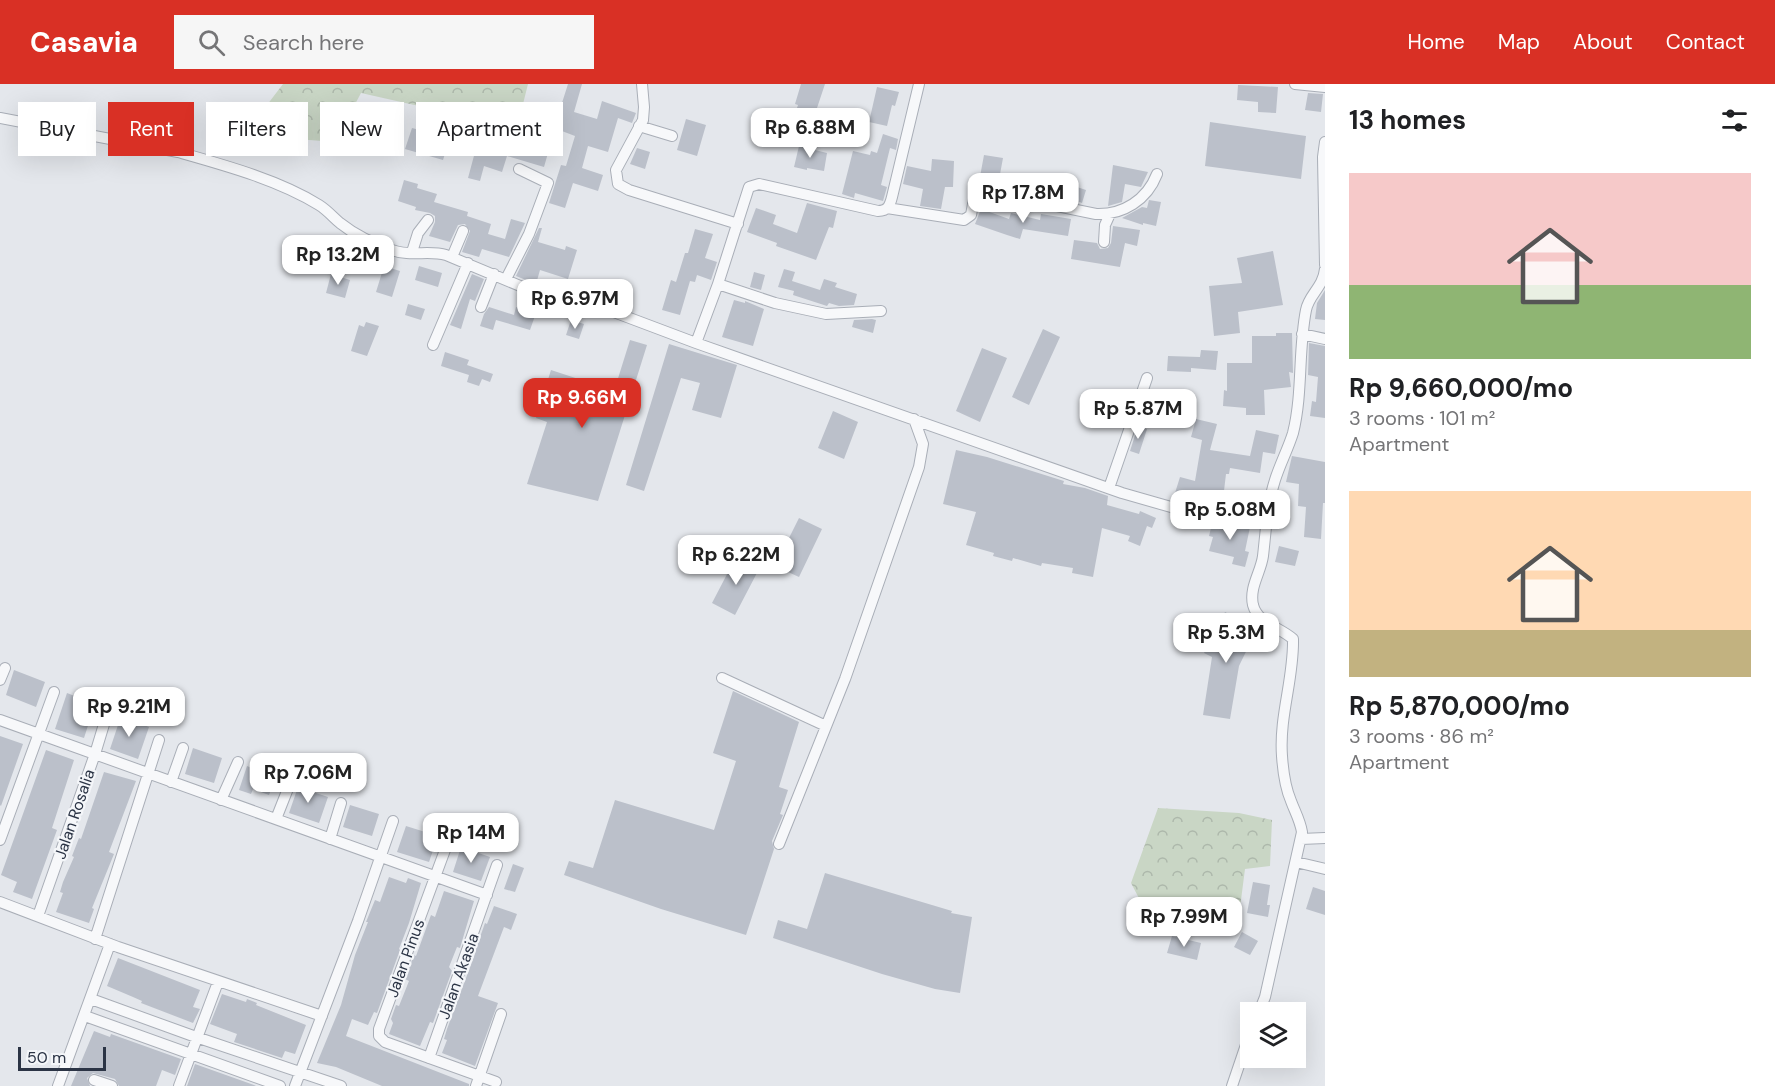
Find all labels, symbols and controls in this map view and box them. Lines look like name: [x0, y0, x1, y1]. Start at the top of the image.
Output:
search box: [174, 15, 594, 69]
text: Casavia: [30, 24, 138, 61]
icon: search: [195, 26, 228, 59]
text: Search here: [243, 28, 364, 57]
text: Home: [1407, 28, 1465, 56]
text: Map: [1498, 28, 1540, 56]
text: About: [1573, 28, 1633, 56]
text: Contact: [1666, 28, 1745, 56]
chip: Buy: [18, 102, 96, 156]
chip: Rent: [108, 102, 194, 156]
chip: Filters: [206, 102, 308, 156]
chip: New: [320, 102, 404, 156]
chip: Apartment: [416, 102, 563, 156]
text: 13 homes: [1349, 103, 1466, 137]
icon: filters: [1718, 104, 1751, 137]
pin: Rp 6.88M: [748, 108, 872, 159]
text: Rp 6.88M: [765, 114, 855, 140]
pin: Rp 17.8M: [961, 173, 1085, 224]
text: Rp 17.8M: [982, 179, 1064, 205]
icon: home: [1496, 212, 1604, 320]
pin: Rp 13.2M: [276, 235, 400, 286]
text: Rp 13.2M: [296, 241, 380, 267]
pin: Rp 6.97M: [513, 279, 637, 330]
text: Rp 6.97M: [531, 285, 619, 311]
text: Rp 9,660,000/mo: [1349, 371, 1573, 405]
pin: Rp 9.66M: [520, 378, 644, 429]
text: Rp 9.66M: [537, 384, 627, 410]
pin: Rp 5.87M: [1076, 389, 1200, 440]
text: Rp 5.87M: [1094, 395, 1182, 421]
text: 3 rooms · 101 m²: [1349, 405, 1495, 431]
text: Apartment: [1349, 431, 1449, 457]
pin: Rp 5.08M: [1168, 490, 1292, 541]
text: Rp 5.08M: [1184, 496, 1276, 522]
icon: home: [1496, 530, 1604, 638]
pin: Rp 6.22M: [674, 535, 798, 586]
text: Rp 6.22M: [692, 541, 780, 567]
pin: Rp 5.3M: [1171, 613, 1281, 664]
text: Rp 5.3M: [1187, 619, 1265, 645]
pin: Rp 9.21M: [67, 687, 191, 738]
text: Rp 5,870,000/mo: [1349, 689, 1570, 723]
text: Rp 9.21M: [87, 693, 171, 719]
text: 3 rooms · 86 m²: [1349, 723, 1494, 749]
text: Apartment: [1349, 749, 1449, 775]
pin: Rp 7.06M: [246, 753, 370, 804]
text: Rp 7.06M: [264, 759, 352, 785]
street label: Jalan Rosalia: [49, 766, 100, 862]
pin: Rp 14M: [422, 813, 520, 864]
text: Rp 14M: [437, 819, 505, 845]
pin: Rp 7.99M: [1122, 897, 1246, 948]
text: Rp 7.99M: [1140, 903, 1228, 929]
street label: Jalan Pinus: [382, 916, 429, 1000]
street label: Jalan Akasia: [433, 930, 484, 1022]
map controls: [1240, 1002, 1306, 1068]
button: layers: [1240, 1002, 1306, 1068]
scale bar: [18, 1044, 106, 1072]
text: 50 m: [27, 1047, 66, 1068]

